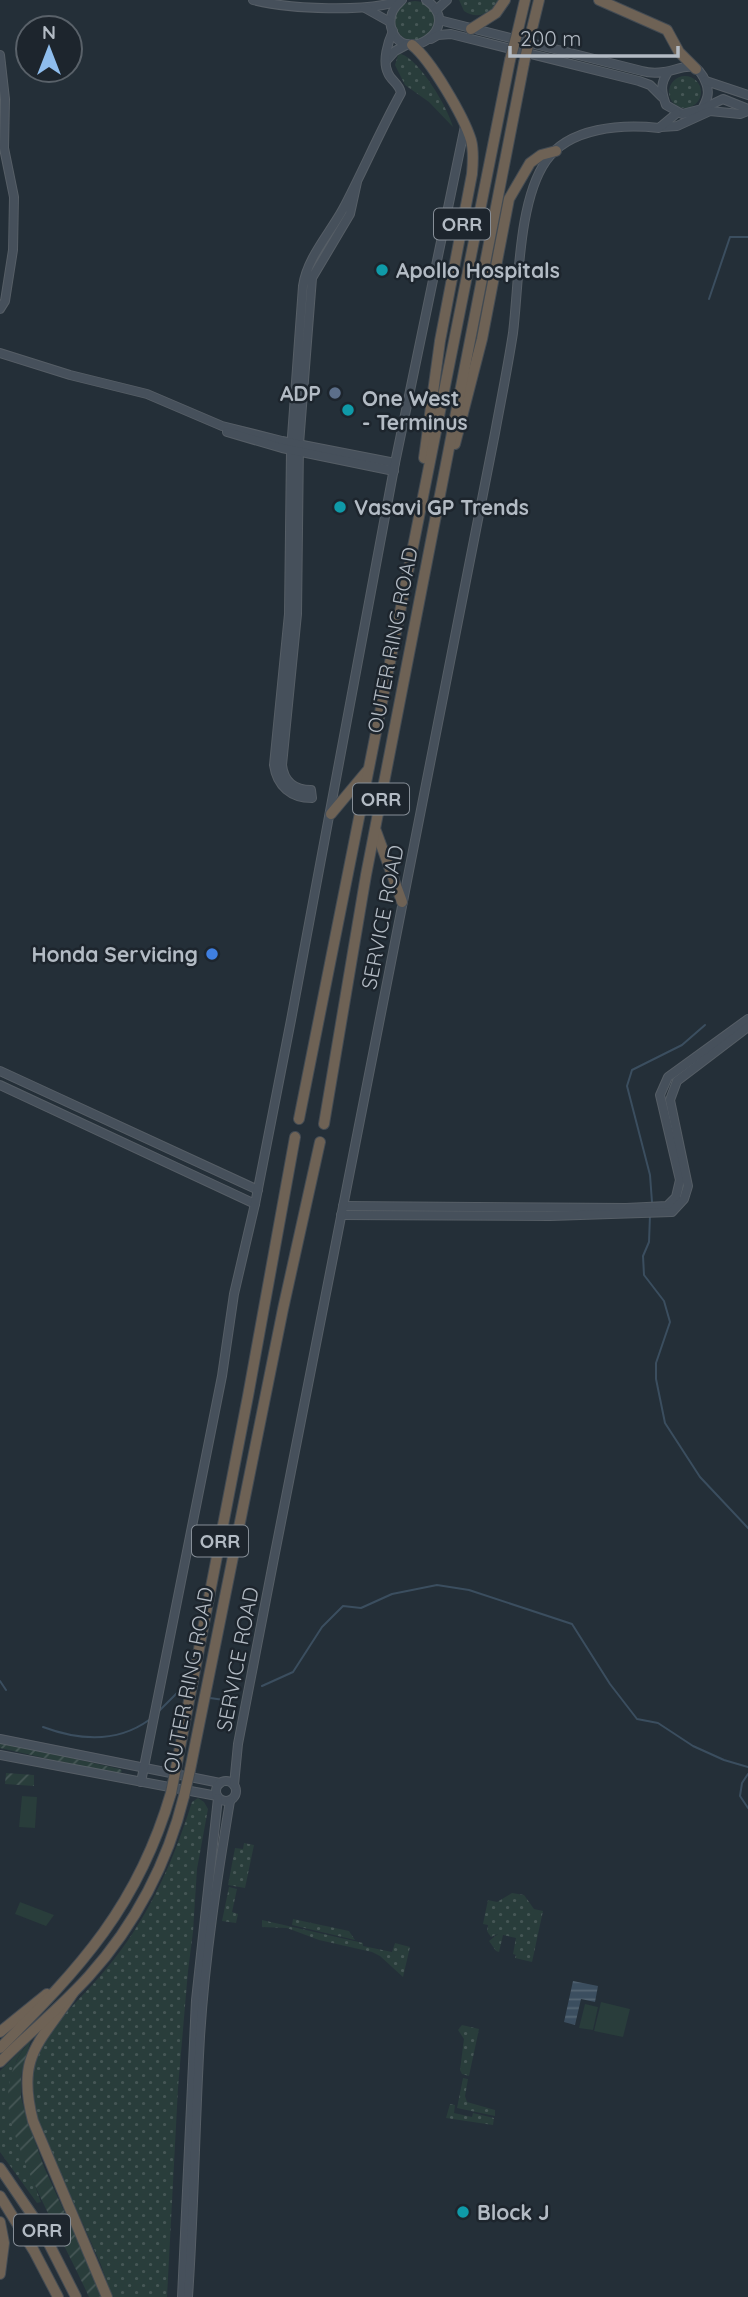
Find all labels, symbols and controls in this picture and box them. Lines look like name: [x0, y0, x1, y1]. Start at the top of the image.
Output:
north arrow: [14, 14, 84, 84]
scale bar: [510, 14, 678, 58]
text: N: [42, 20, 56, 44]
text: 200 m: [520, 25, 582, 51]
road number: ORR: [434, 208, 490, 240]
place label: Apollo Hospitals: [396, 257, 560, 283]
marker: Apollo Hospitals: [374, 262, 390, 278]
place label: ADP: [280, 380, 321, 406]
marker: ADP: [327, 385, 343, 401]
place label: One West - Terminus: [362, 385, 468, 435]
marker: One West - Terminus: [340, 402, 356, 418]
place label: Vasavi GP Trends: [354, 494, 529, 520]
marker: Vasavi GP Trends: [332, 499, 348, 515]
street label: OUTER RING ROAD: [361, 545, 423, 735]
road number: ORR: [353, 784, 409, 814]
street label: SERVICE ROAD: [355, 843, 409, 991]
place label: Honda Servicing: [31, 941, 198, 967]
marker: Honda Servicing: [204, 946, 220, 962]
road number: ORR: [192, 1526, 248, 1556]
street label: OUTER RING ROAD: [157, 1585, 219, 1775]
street label: SERVICE ROAD: [210, 1585, 264, 1733]
place label: Block J: [477, 2199, 550, 2225]
marker: Block J: [455, 2204, 471, 2220]
road number: ORR: [14, 2214, 70, 2246]

